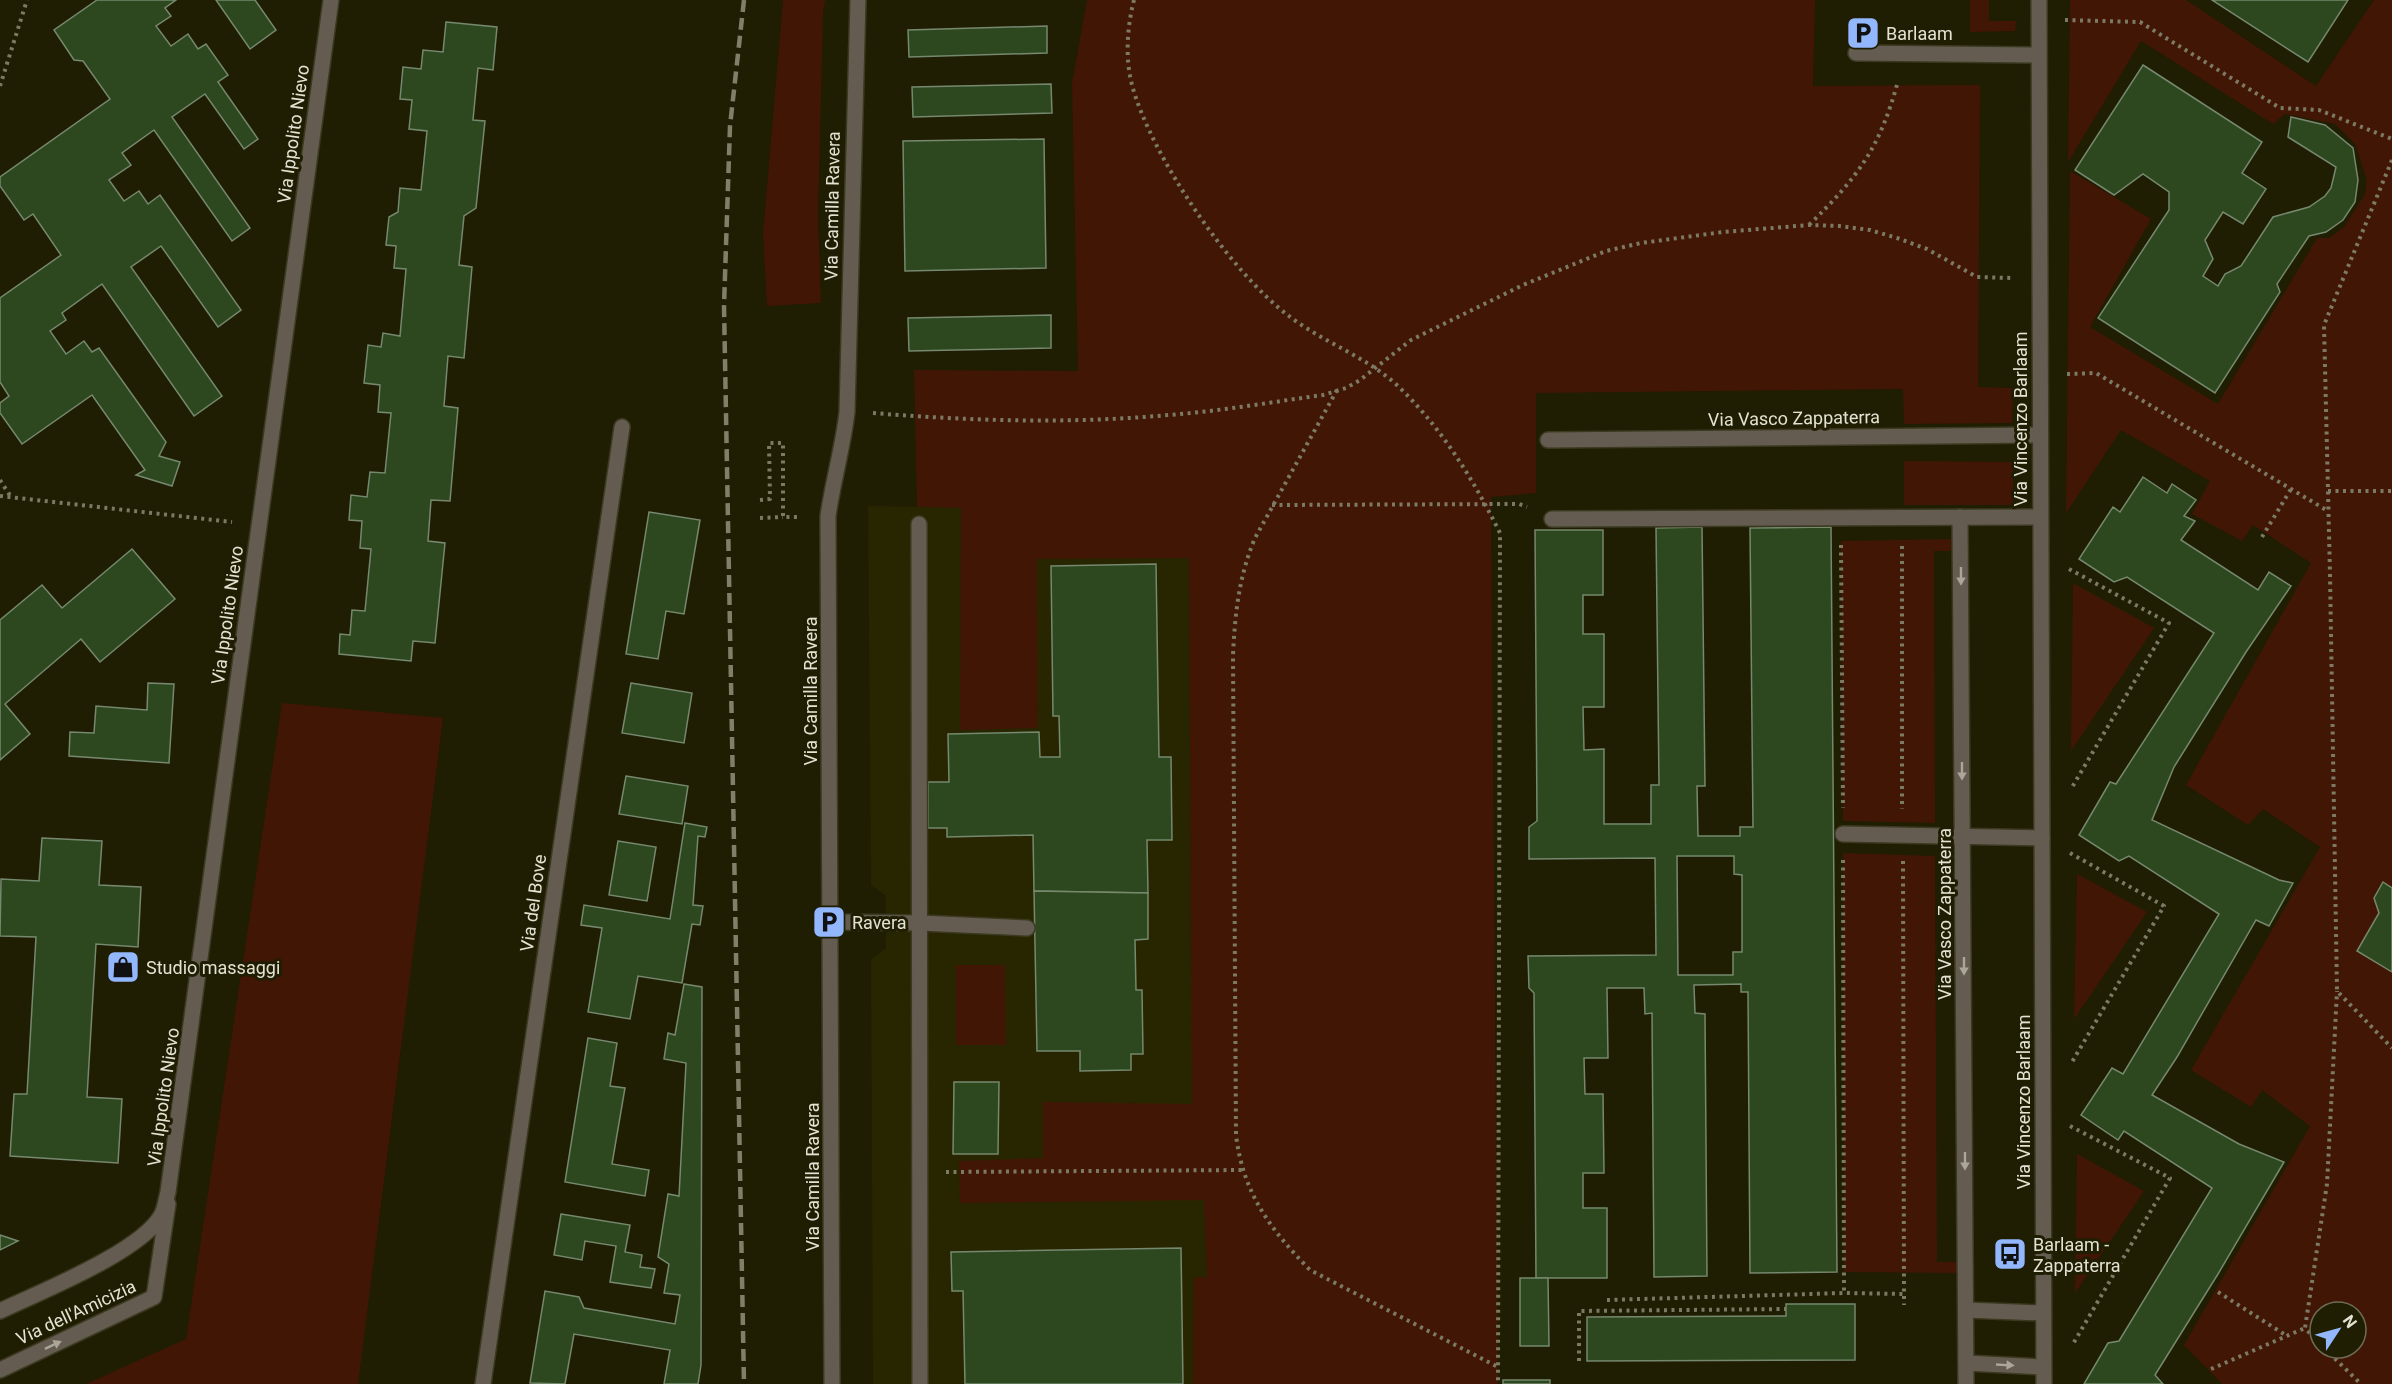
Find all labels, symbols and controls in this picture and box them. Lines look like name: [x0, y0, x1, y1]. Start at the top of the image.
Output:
parking icon: Barlaam: [1845, 15, 1881, 51]
place label: Barlaam: [1886, 23, 1953, 44]
street label: Via Ippolito Nievo: [273, 63, 313, 205]
street label: Via Camilla Ravera: [820, 131, 844, 281]
street label: Via Vincenzo Barlaam: [2010, 331, 2031, 507]
street label: Via Vasco Zappaterra: [1708, 406, 1880, 430]
street label: Via Ippolito Nievo: [207, 544, 247, 686]
one-way arrow: [1956, 566, 1966, 585]
street label: Via Camilla Ravera: [800, 616, 821, 766]
one-way arrow: [1957, 761, 1967, 780]
street label: Via Vasco Zappaterra: [1934, 828, 1955, 1000]
street label: Via del Bove: [516, 853, 550, 953]
parking icon: Ravera: [811, 904, 847, 940]
place label: Ravera: [852, 912, 906, 933]
shop icon: Studio massaggi: [105, 949, 141, 985]
one-way arrow: [1959, 956, 1968, 975]
place label: Studio massaggi: [146, 957, 280, 978]
street label: Via Vincenzo Barlaam: [2013, 1014, 2034, 1190]
street label: Via Ippolito Nievo: [143, 1026, 183, 1168]
street label: Via Camilla Ravera: [802, 1102, 823, 1252]
one-way arrow: [1960, 1151, 1970, 1170]
place label: Barlaam - Zappaterra: [2033, 1234, 2121, 1276]
bus stop icon: Barlaam - Zappaterra: [1992, 1236, 2028, 1272]
street label: Via dell'Amicizia: [13, 1275, 139, 1349]
north arrow: [2308, 1300, 2368, 1360]
text: N: [2339, 1311, 2361, 1332]
one-way arrow: [44, 1340, 61, 1349]
one-way arrow: [1995, 1361, 2014, 1370]

